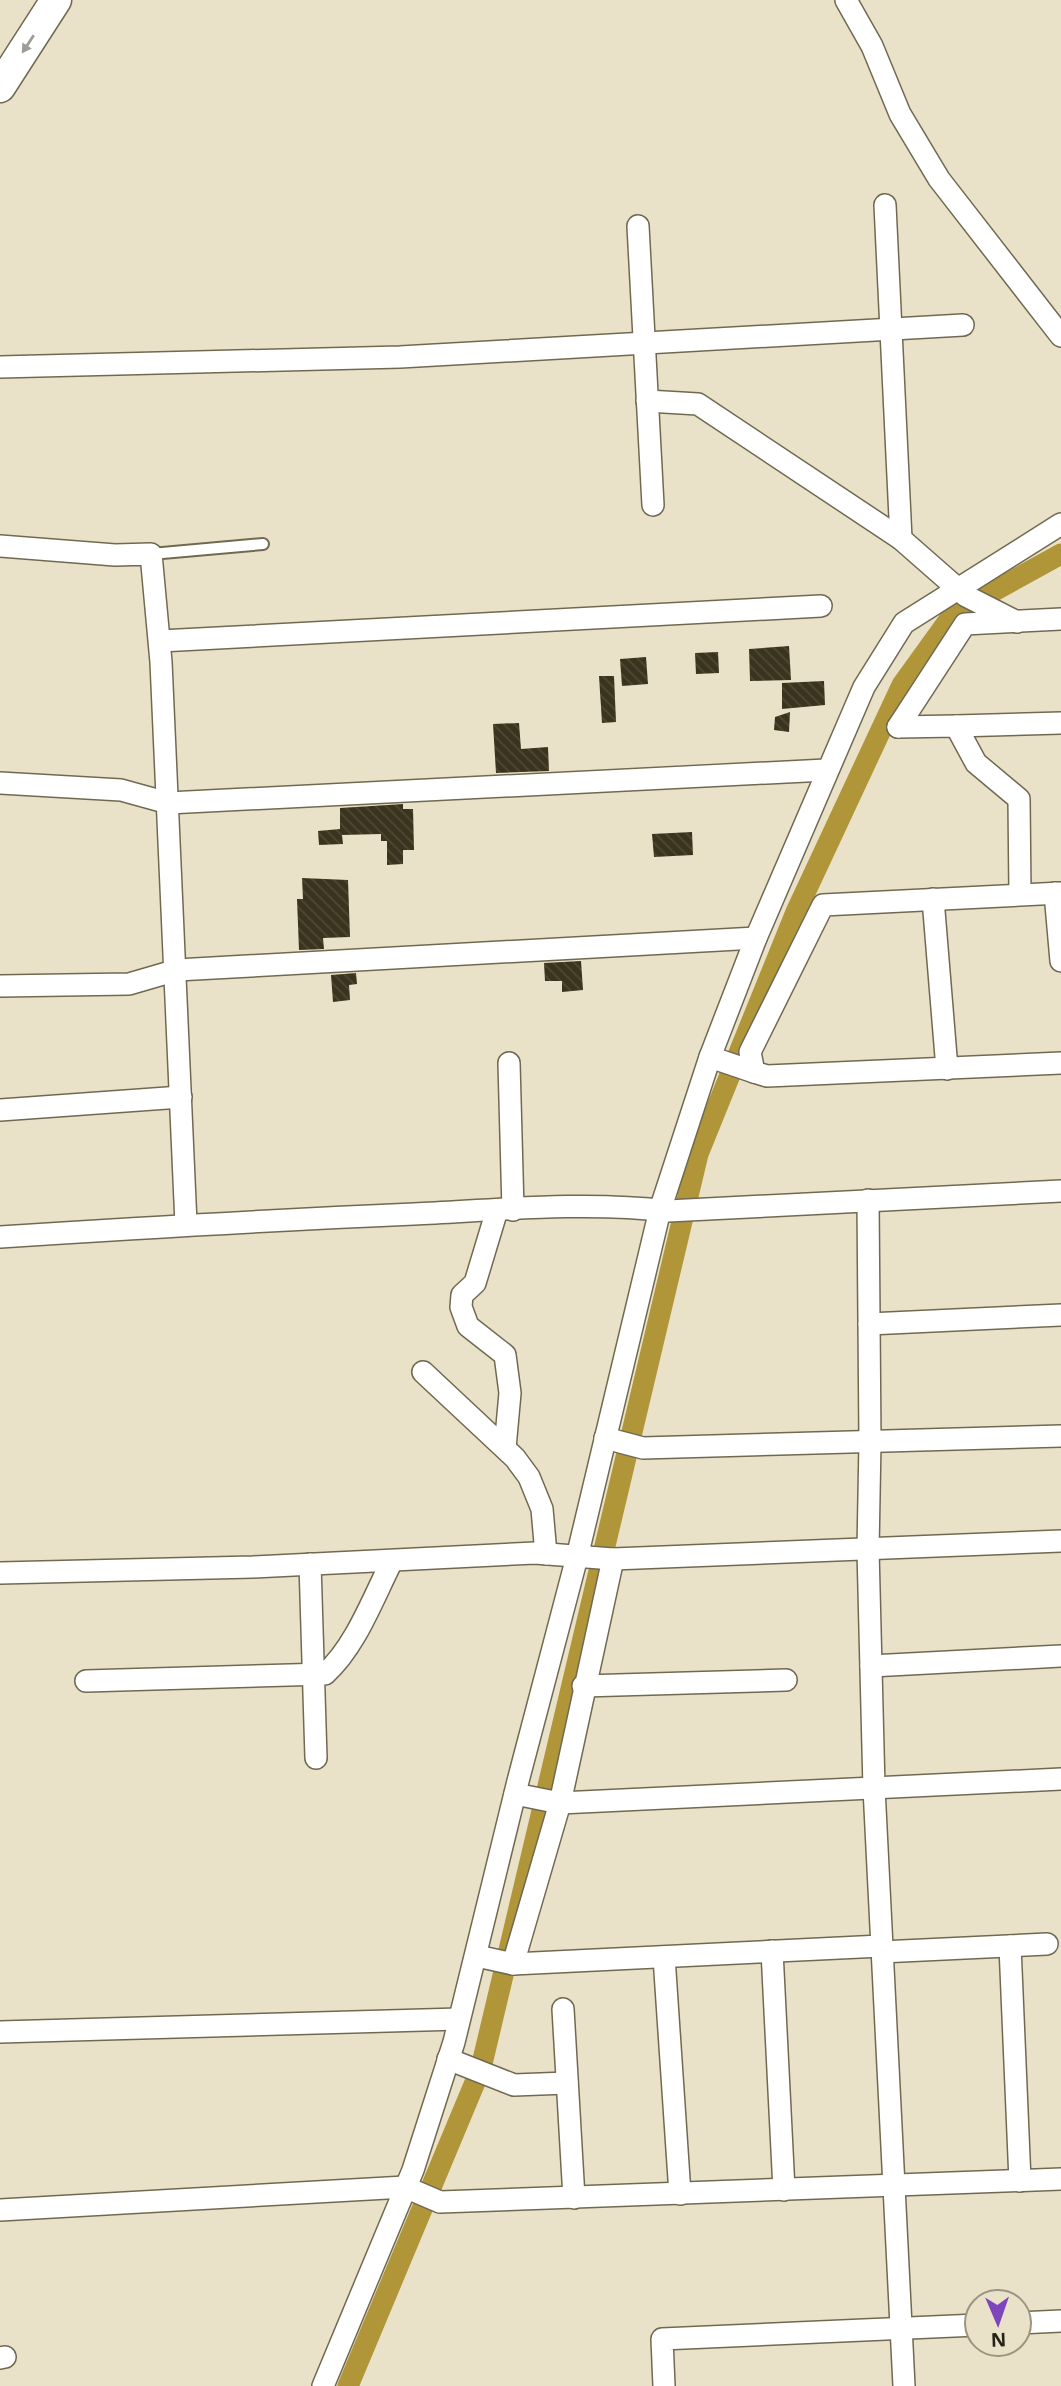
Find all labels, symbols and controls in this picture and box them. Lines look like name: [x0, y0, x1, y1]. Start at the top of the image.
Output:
one-way arrow: [22, 34, 35, 53]
north arrow: [963, 2288, 1033, 2358]
text: N: [990, 2327, 1007, 2353]

